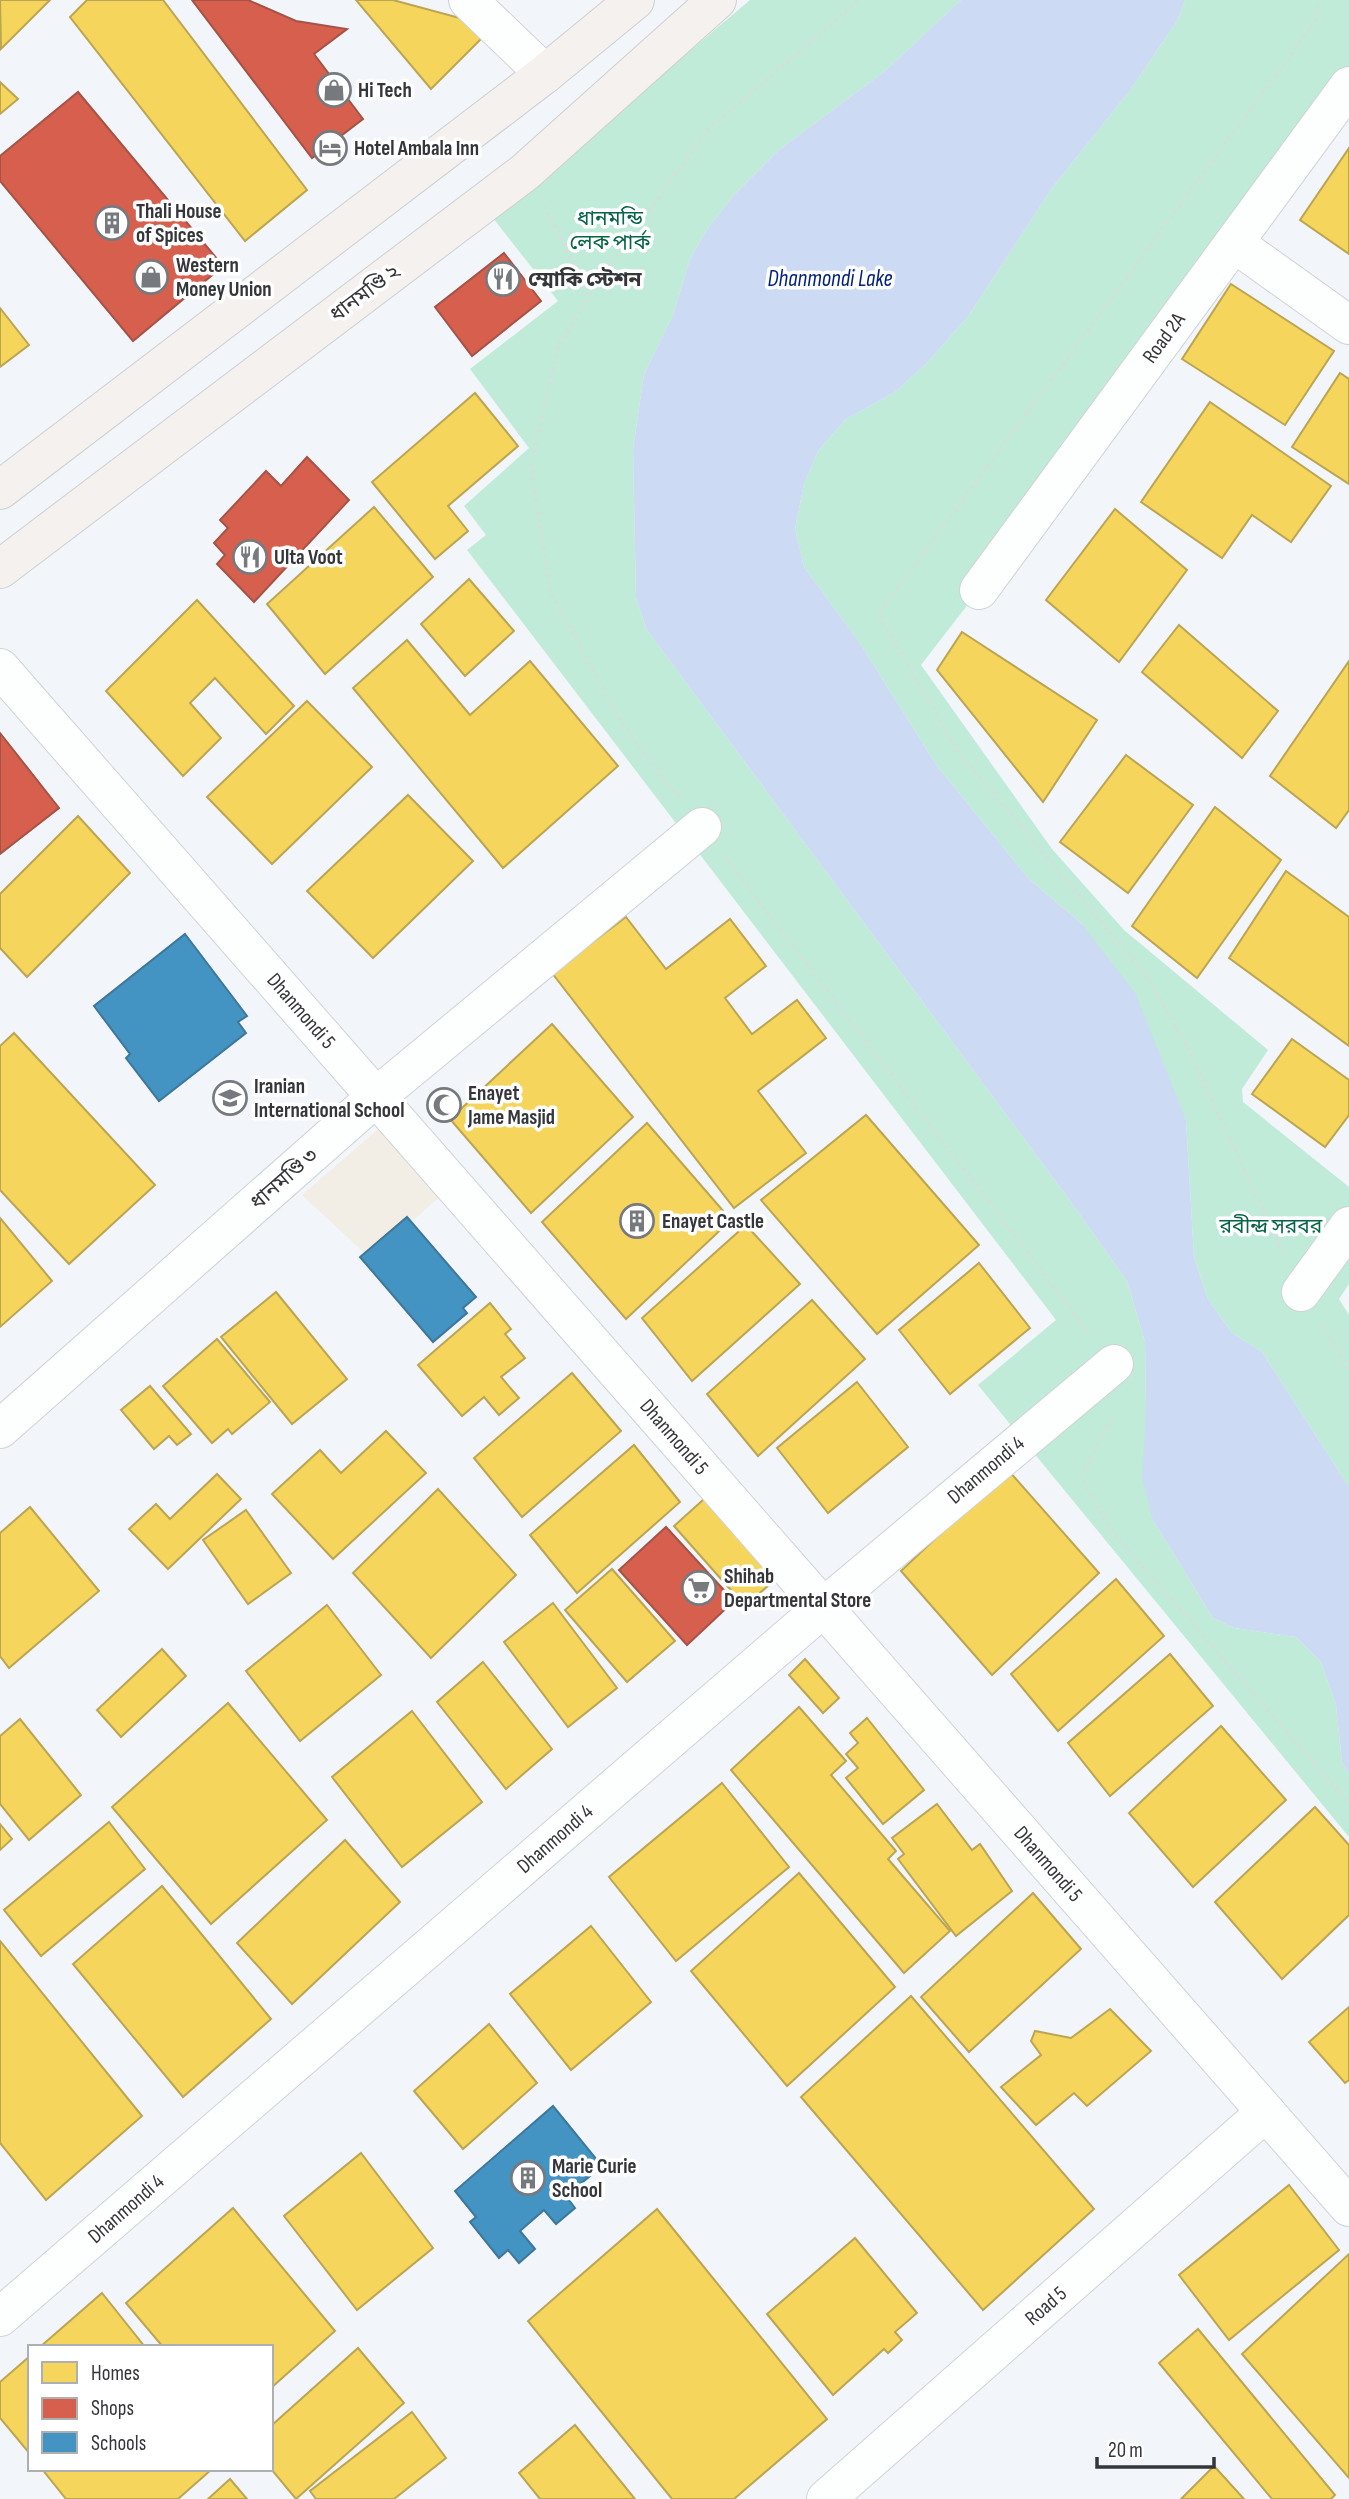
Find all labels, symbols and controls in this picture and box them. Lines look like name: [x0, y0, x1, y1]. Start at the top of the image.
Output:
shop icon: Hi Tech: [315, 71, 353, 109]
place label: Hi Tech: [358, 78, 412, 103]
hotel icon: Hotel Ambala Inn: [311, 129, 349, 167]
place label: Hotel Ambala Inn: [354, 136, 479, 161]
place label: Thali House of Spices: [136, 199, 222, 248]
building icon: Thali House of Spices: [93, 204, 131, 242]
park label: ধানমন্ডি লেক পার্ক: [570, 206, 651, 255]
place label: Western Money Union: [176, 253, 272, 302]
shop icon: Western Money Union: [132, 258, 170, 296]
street label: ধানমণ্ডি ২: [325, 258, 405, 327]
restaurant icon: ম্মোকি স্টেশন: [484, 260, 522, 298]
water label: Dhanmondi Lake: [768, 265, 892, 293]
place label: ম্মোকি স্টেশন: [528, 267, 643, 292]
street label: Road 2A: [1137, 307, 1191, 368]
restaurant icon: Ulta Voot: [231, 538, 269, 576]
place label: Ulta Voot: [274, 545, 343, 570]
street label: Dhanmondi 5: [261, 968, 341, 1054]
place label: Iranian International School: [254, 1074, 404, 1123]
school or university icon: Iranian International School: [211, 1079, 249, 1117]
place label: Enayet Jame Masjid: [467, 1081, 555, 1130]
mosque icon: Enayet Jame Masjid: [425, 1086, 463, 1124]
street label: ধানমণ্ডি ৩: [245, 1143, 323, 1215]
building icon: Enayet Castle: [618, 1202, 656, 1240]
place label: Enayet Castle: [662, 1209, 764, 1234]
park label: রবীন্দ্র সরবর: [1219, 1214, 1323, 1239]
street label: Dhanmondi 5: [634, 1394, 714, 1480]
street label: Dhanmondi 4: [943, 1431, 1030, 1509]
place label: Shihab Departmental Store: [724, 1564, 871, 1613]
supermarket icon: Shihab Departmental Store: [680, 1569, 718, 1607]
street label: Dhanmondi 4: [512, 1799, 598, 1879]
street label: Dhanmondi 5: [1008, 1821, 1088, 1907]
place label: Marie Curie School: [552, 2154, 636, 2203]
building icon: Marie Curie School: [509, 2159, 547, 2197]
street label: Dhanmondi 4: [83, 2169, 169, 2249]
street label: Road 5: [1020, 2281, 1072, 2331]
legend: [28, 2345, 273, 2471]
text: Homes: [91, 2361, 140, 2386]
text: Shops: [91, 2396, 134, 2421]
scale bar: [1097, 2426, 1214, 2470]
text: Schools: [91, 2431, 146, 2456]
text: 20 m: [1108, 2438, 1143, 2463]

